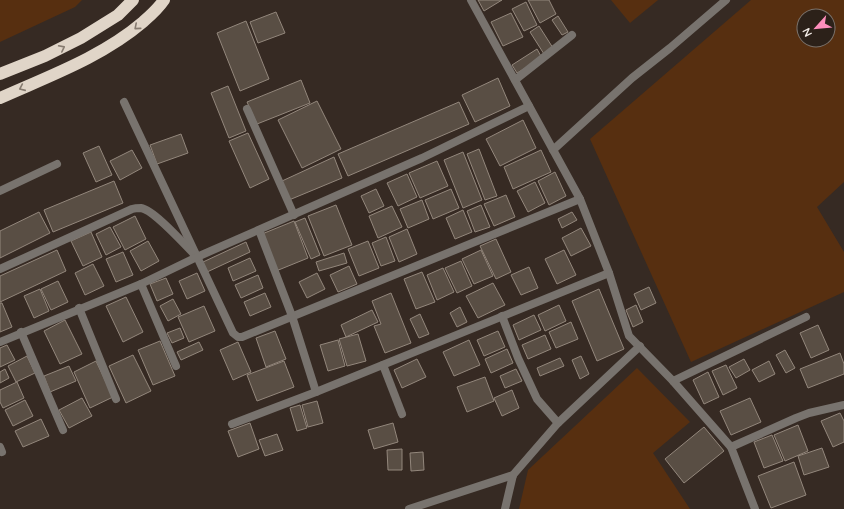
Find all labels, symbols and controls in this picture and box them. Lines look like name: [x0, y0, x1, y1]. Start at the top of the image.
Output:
north arrow: [796, 8, 836, 48]
one-way arrow: [134, 23, 141, 30]
text: N: [799, 26, 815, 39]
one-way arrow: [57, 45, 65, 53]
one-way arrow: [19, 83, 27, 91]

